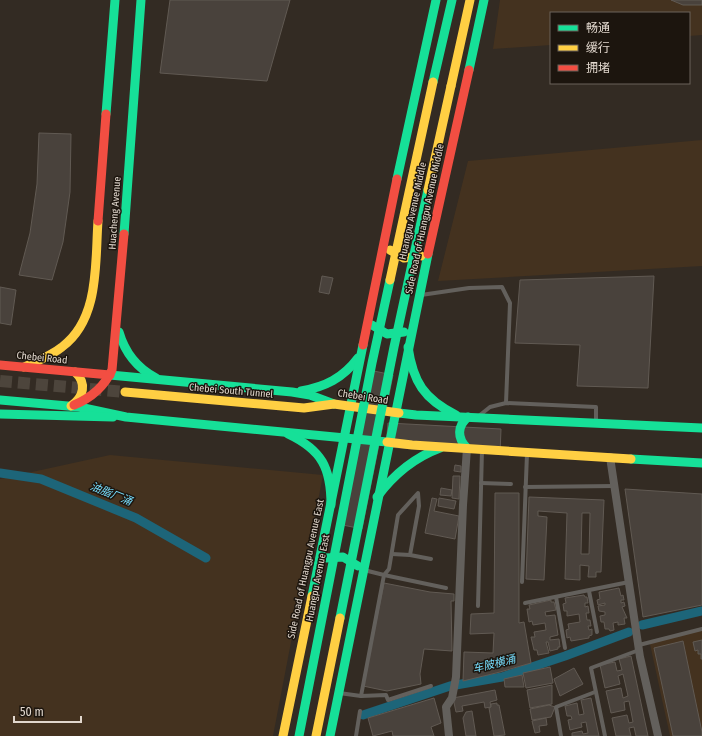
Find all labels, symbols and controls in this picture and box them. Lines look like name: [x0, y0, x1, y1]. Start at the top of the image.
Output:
legend: [550, 12, 690, 84]
text: 畅通: [586, 21, 610, 35]
text: 缓行: [586, 41, 610, 55]
text: 拥堵: [586, 61, 610, 75]
street label: Side Road of Huangpu Avenue Middle: [403, 143, 447, 295]
street label: Huangpu Avenue Middle: [397, 161, 429, 261]
street label: Huacheng Avenue: [106, 176, 124, 250]
street label: Chebei Road: [16, 349, 68, 367]
street label: Chebei South Tunnel: [189, 381, 274, 401]
street label: Chebei Road: [337, 387, 389, 407]
water label: 油脂厂涌: [88, 480, 136, 509]
street label: Side Road of Huangpu Avenue East: [285, 498, 327, 640]
street label: Huangpu Avenue East: [304, 533, 332, 623]
water label: 车陂横涌: [471, 652, 519, 676]
scale bar: [14, 698, 81, 724]
text: 50 m: [20, 705, 44, 719]

